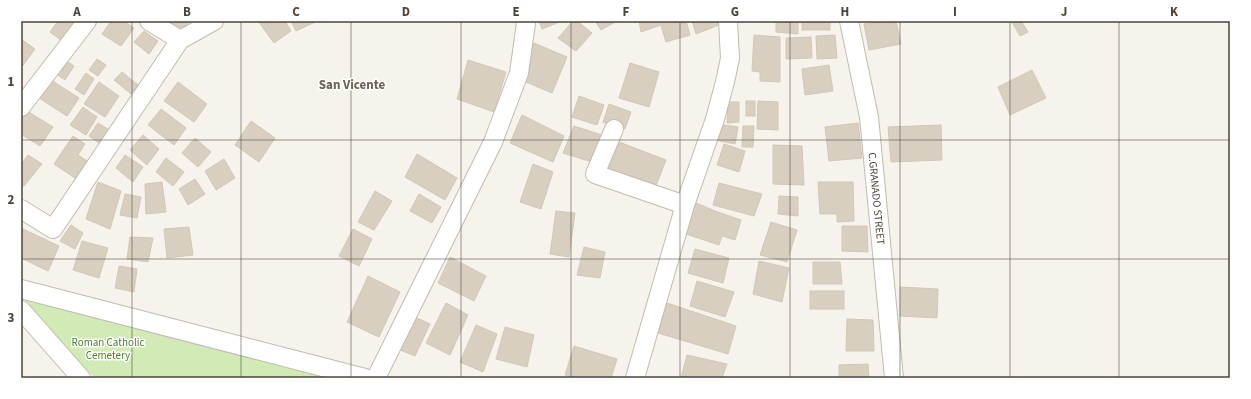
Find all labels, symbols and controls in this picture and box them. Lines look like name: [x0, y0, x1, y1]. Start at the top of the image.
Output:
text: A: [72, 3, 81, 21]
text: B: [183, 3, 191, 21]
text: C: [292, 3, 300, 21]
text: D: [402, 3, 410, 21]
text: E: [512, 3, 520, 21]
text: F: [623, 3, 630, 21]
text: G: [731, 3, 739, 21]
text: H: [841, 3, 849, 21]
text: I: [953, 3, 957, 21]
text: J: [1061, 3, 1067, 21]
text: K: [1170, 3, 1179, 21]
text: 1: [8, 73, 15, 91]
district label: San Vicente: [319, 76, 385, 94]
street label: C.GRANADO STREET: [865, 152, 889, 246]
text: 2: [8, 191, 15, 209]
text: 3: [8, 309, 15, 327]
park label: Roman Catholic Cemetery: [72, 335, 144, 363]

